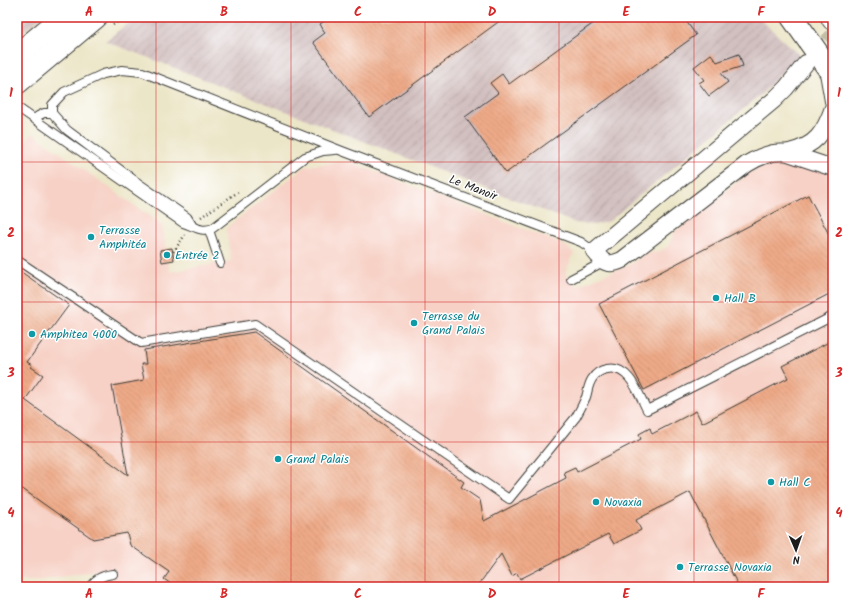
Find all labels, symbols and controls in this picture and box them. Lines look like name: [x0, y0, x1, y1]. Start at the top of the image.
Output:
text: A: [85, 2, 93, 23]
text: B: [220, 2, 228, 23]
text: C: [354, 2, 362, 23]
text: D: [488, 2, 497, 23]
text: E: [622, 2, 630, 23]
text: F: [757, 2, 765, 23]
text: 1: [9, 83, 13, 104]
text: 1: [837, 83, 841, 104]
street label: Le Manoir: [446, 170, 501, 206]
place label: Terrasse Amphitéa: [99, 221, 147, 254]
text: 2: [7, 223, 15, 244]
text: 2: [835, 223, 843, 244]
marker: Terrasse Amphitéa: [86, 232, 96, 242]
place label: Entrée 2: [175, 246, 220, 265]
marker: Entrée 2: [162, 250, 172, 260]
place label: Hall B: [724, 289, 756, 308]
marker: Hall B: [711, 293, 721, 303]
place label: Terrasse du Grand Palais: [422, 307, 485, 340]
marker: Terrasse du Grand Palais: [409, 318, 419, 328]
place label: Amphitea 4000: [40, 325, 117, 344]
marker: Amphitea 4000: [27, 329, 37, 339]
text: 3: [6, 363, 15, 384]
text: 3: [834, 363, 843, 384]
place label: Grand Palais: [286, 450, 349, 469]
marker: Grand Palais: [273, 454, 283, 464]
place label: Hall C: [779, 473, 811, 492]
marker: Hall C: [766, 477, 776, 487]
place label: Novaxia: [604, 493, 642, 512]
marker: Novaxia: [591, 497, 601, 507]
text: 4: [7, 503, 15, 524]
text: 4: [835, 503, 843, 524]
north arrow: [776, 530, 816, 570]
text: N: [792, 550, 800, 568]
place label: Terrasse Novaxia: [688, 558, 772, 577]
marker: Terrasse Novaxia: [675, 562, 685, 572]
text: A: [85, 584, 93, 604]
text: B: [220, 584, 228, 604]
text: C: [354, 584, 362, 604]
text: D: [488, 584, 497, 604]
text: E: [622, 584, 630, 604]
text: F: [757, 584, 765, 604]

